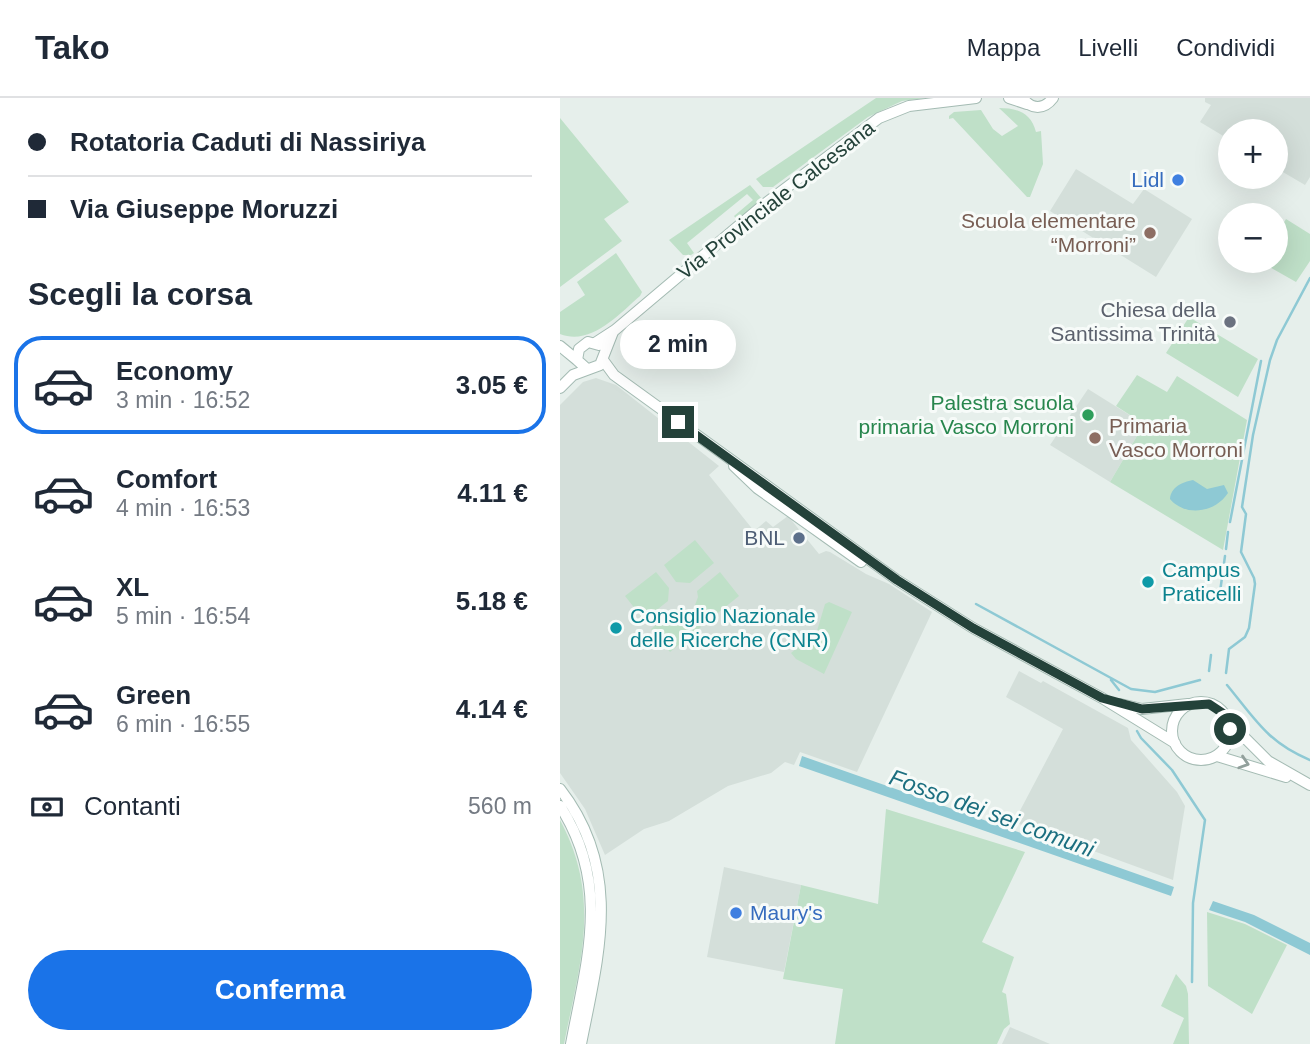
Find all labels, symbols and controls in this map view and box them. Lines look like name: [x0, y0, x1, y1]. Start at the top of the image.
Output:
text: Tako: [35, 29, 110, 66]
text: Mappa: [967, 34, 1040, 61]
text: Livelli: [1078, 34, 1138, 61]
text: Condividi: [1176, 34, 1275, 61]
street label: Via Provinciale Calcesana: [673, 115, 879, 284]
map controls: [1218, 119, 1288, 273]
button: +: [1218, 119, 1288, 189]
text: Rotatoria Caduti di Nassiriya: [70, 127, 425, 157]
place label: Lidl: [1131, 168, 1164, 191]
marker: Lidl: [1170, 172, 1186, 188]
text: Via Giuseppe Moruzzi: [70, 194, 338, 224]
button: −: [1218, 203, 1288, 273]
place label: Scuola elementare “Morroni”: [961, 209, 1136, 256]
marker: Scuola elementare “Morroni”: [1142, 225, 1158, 241]
text: Scegli la corsa: [28, 276, 252, 312]
place label: Chiesa della Santissima Trinità: [1050, 298, 1216, 345]
marker: Chiesa della Santissima Trinità: [1222, 314, 1238, 330]
callout: 2 min: [620, 320, 736, 370]
text: 2 min: [648, 331, 708, 357]
icon: car: [32, 354, 95, 417]
text: Economy: [116, 356, 233, 386]
text: 3.05 €: [456, 370, 528, 400]
text: 3 min · 16:52: [116, 387, 250, 413]
place label: Palestra scuola primaria Vasco Morroni: [858, 391, 1074, 438]
route end: [662, 406, 694, 438]
marker: Palestra scuola primaria Vasco Morroni: [1080, 407, 1096, 423]
place label: Primaria Vasco Morroni: [1109, 414, 1243, 461]
marker: Primaria Vasco Morroni: [1087, 430, 1103, 446]
icon: car: [32, 462, 95, 525]
text: Comfort: [116, 464, 217, 494]
text: 4.11 €: [457, 478, 528, 508]
text: 4 min · 16:53: [116, 495, 250, 521]
place label: BNL: [744, 526, 785, 549]
marker: BNL: [791, 530, 807, 546]
place label: Campus Praticelli: [1162, 558, 1241, 605]
icon: car: [32, 570, 95, 633]
text: XL: [116, 572, 149, 602]
marker: Campus Praticelli: [1140, 574, 1156, 590]
text: 5.18 €: [456, 586, 528, 616]
text: 5 min · 16:54: [116, 603, 250, 629]
place label: Consiglio Nazionale delle Ricerche (CNR): [630, 604, 828, 651]
marker: Consiglio Nazionale delle Ricerche (CNR): [608, 620, 624, 636]
icon: car: [32, 678, 95, 741]
text: Green: [116, 680, 191, 710]
text: 4.14 €: [456, 694, 528, 724]
text: 6 min · 16:55: [116, 711, 250, 737]
route start: [1214, 713, 1246, 745]
one-way arrow: [1237, 755, 1250, 769]
water label: Fosso dei sei comuni: [886, 764, 1099, 862]
icon: cash: [28, 788, 66, 826]
text: Contanti: [84, 791, 181, 821]
text: 560 m: [468, 793, 532, 819]
place label: Maury's: [750, 901, 823, 924]
marker: Maury's: [728, 905, 744, 921]
button: Conferma: [28, 950, 532, 1030]

